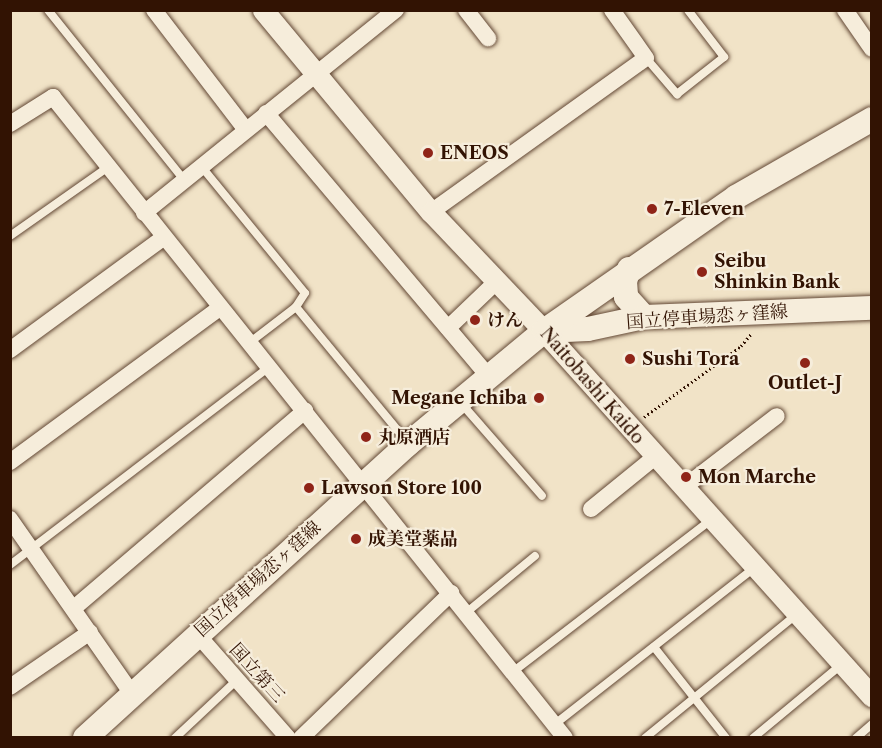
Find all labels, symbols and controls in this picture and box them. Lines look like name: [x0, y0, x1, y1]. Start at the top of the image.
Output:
place label: ENEOS: [440, 142, 509, 164]
marker: ENEOS: [421, 146, 435, 160]
place label: 7-Eleven: [664, 198, 744, 220]
marker: 7-Eleven: [645, 202, 659, 216]
place label: Seibu Shinkin Bank: [714, 251, 840, 294]
marker: Seibu Shinkin Bank: [695, 265, 709, 279]
street label: 国立停車場恋ヶ窪線: [625, 301, 789, 333]
place label: けん: [487, 309, 523, 331]
marker: けん: [468, 313, 482, 327]
street label: Naitobashi Kaido: [535, 323, 649, 449]
place label: Sushi Tora: [642, 348, 740, 370]
marker: Sushi Tora: [623, 352, 637, 366]
marker: Outlet-J: [798, 356, 812, 370]
place label: Outlet-J: [768, 372, 842, 394]
place label: Megane Ichiba: [391, 387, 527, 409]
marker: Megane Ichiba: [532, 391, 546, 405]
place label: 丸原酒店: [378, 426, 450, 448]
marker: 丸原酒店: [359, 430, 373, 444]
place label: Mon Marche: [698, 466, 816, 488]
marker: Mon Marche: [679, 470, 693, 484]
place label: Lawson Store 100: [321, 477, 482, 499]
marker: Lawson Store 100: [302, 481, 316, 495]
street label: 国立停車場恋ヶ窪線: [191, 517, 325, 641]
place label: 成美堂薬品: [368, 528, 458, 550]
marker: 成美堂薬品: [349, 532, 363, 546]
street label: 国立第三: [225, 639, 289, 707]

